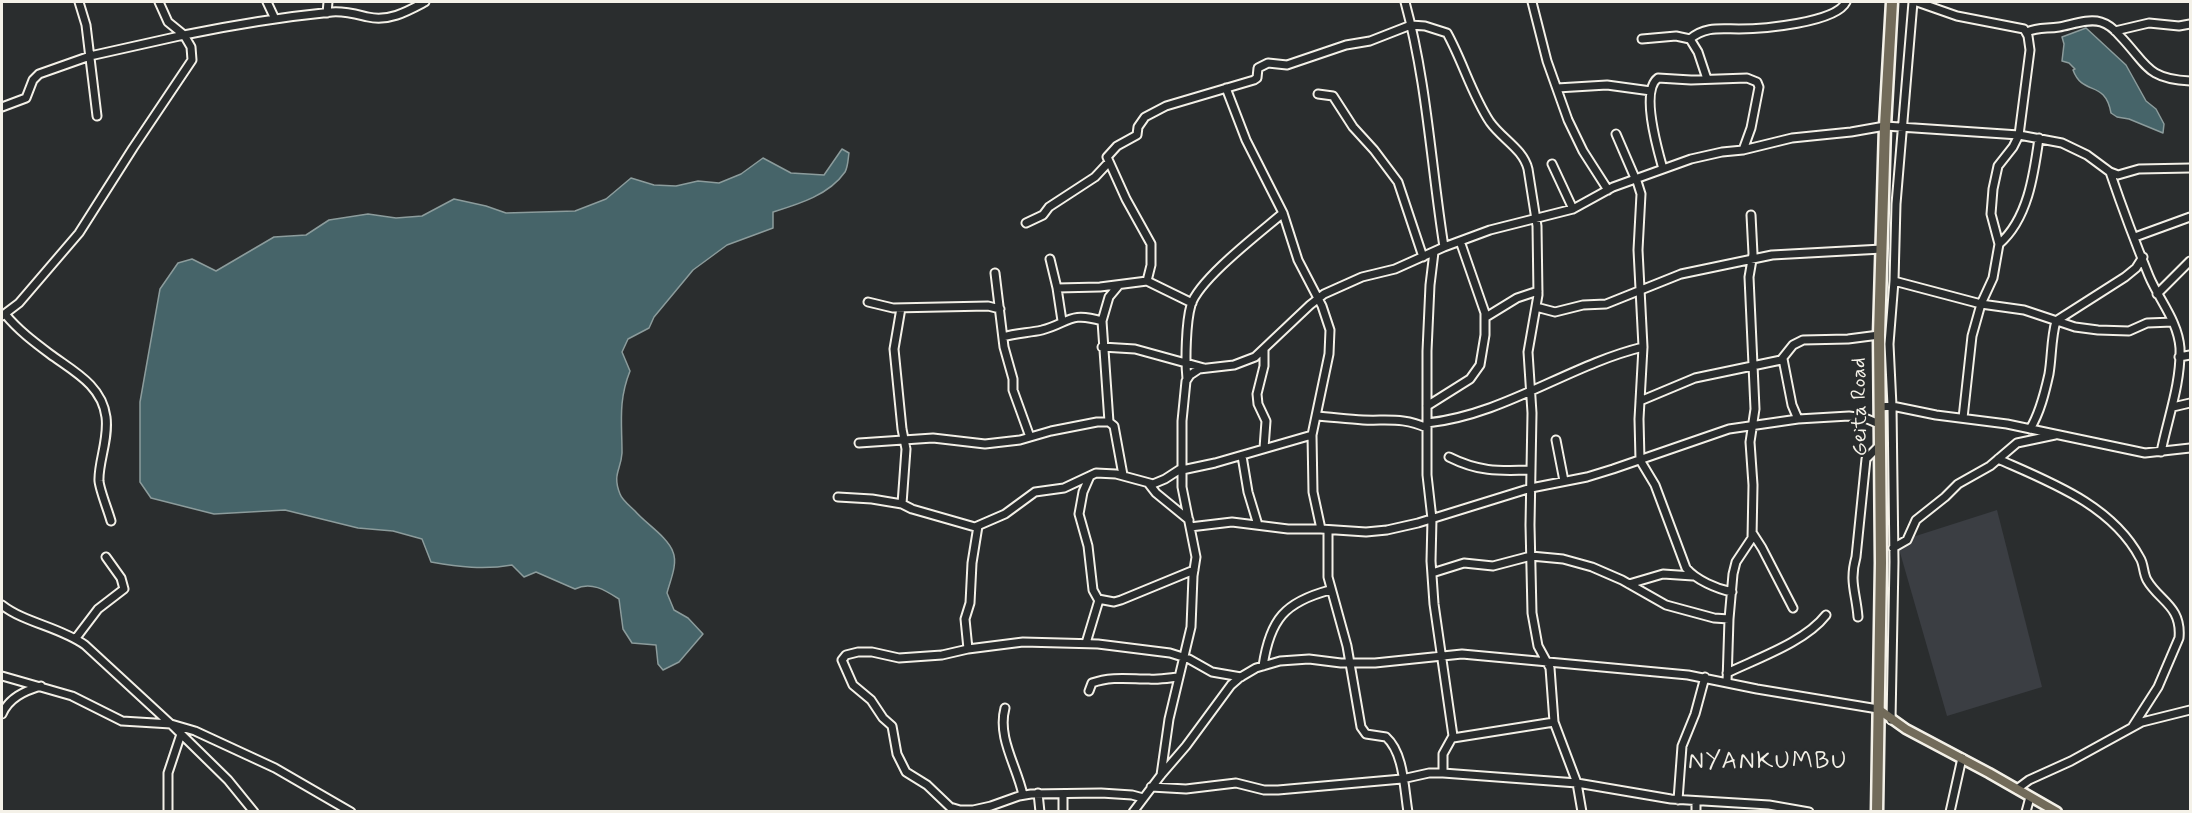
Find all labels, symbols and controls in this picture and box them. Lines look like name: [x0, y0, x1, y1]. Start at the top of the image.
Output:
street label: Geita Road: [1848, 357, 1874, 457]
district label: NYANKUMBU: [1689, 749, 1847, 777]

